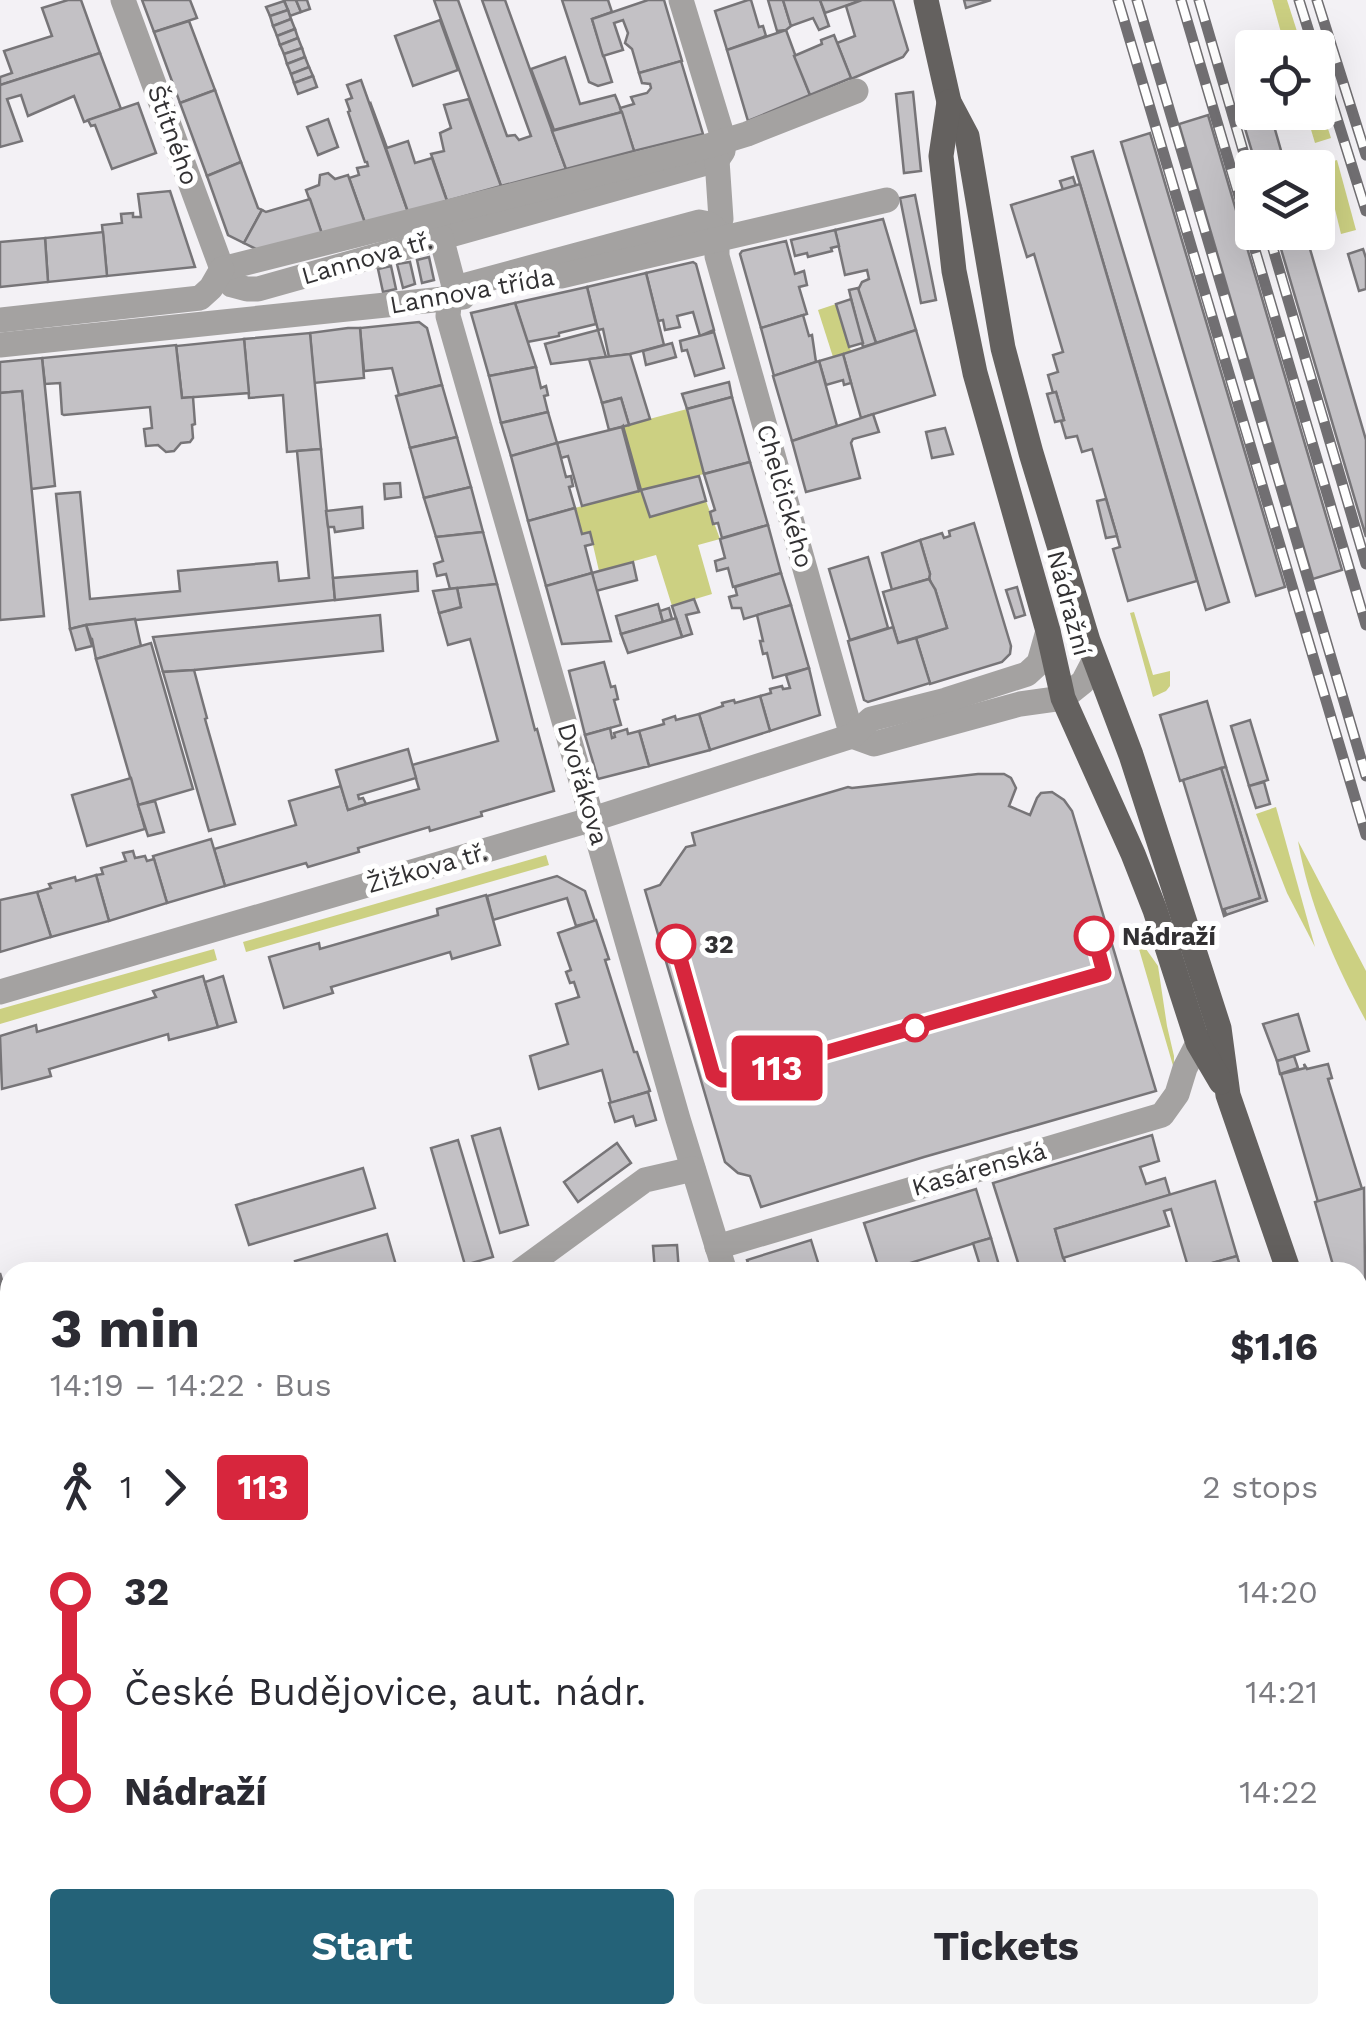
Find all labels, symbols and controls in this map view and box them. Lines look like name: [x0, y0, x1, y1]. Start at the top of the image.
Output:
map controls: [1235, 30, 1335, 250]
button: locate: [1235, 30, 1335, 130]
street label: Štítného: [142, 81, 205, 189]
button: layers: [1235, 150, 1335, 250]
street label: Lannova tř.: [298, 226, 436, 290]
street label: Lannova třída: [388, 262, 556, 320]
street label: Chelčického: [751, 421, 819, 571]
street label: Nádražní: [1041, 547, 1097, 659]
street label: Dvořákova: [552, 720, 614, 848]
street label: Žižkova tř.: [363, 837, 491, 899]
marker: Nádraží: [1075, 917, 1113, 955]
place label: Nádraží: [1122, 922, 1217, 951]
marker: 32: [657, 925, 695, 963]
place label: 32: [704, 930, 734, 959]
unlabelled marker: [902, 1015, 928, 1041]
line badge: 113: [720, 1036, 834, 1100]
text: 113: [752, 1047, 802, 1089]
street label: Kasárenská: [908, 1136, 1050, 1202]
text: 3 min: [50, 1296, 200, 1360]
text: $1.16: [1230, 1325, 1318, 1369]
text: 14:19 – 14:22 · Bus: [50, 1366, 332, 1404]
icon: walk: [50, 1460, 105, 1515]
icon: forward: [147, 1460, 202, 1515]
text: 113: [237, 1466, 288, 1508]
text: 1: [120, 1468, 132, 1506]
text: 2 stops: [1202, 1468, 1318, 1506]
text: 32: [124, 1570, 169, 1614]
text: 14:20: [1238, 1573, 1318, 1611]
text: České Budějovice, aut. nádr.: [124, 1670, 646, 1714]
text: 14:21: [1245, 1673, 1318, 1711]
text: Nádraží: [124, 1770, 267, 1814]
text: 14:22: [1239, 1773, 1318, 1811]
button: Start: [50, 1889, 674, 2004]
button: Tickets: [694, 1889, 1318, 2004]

